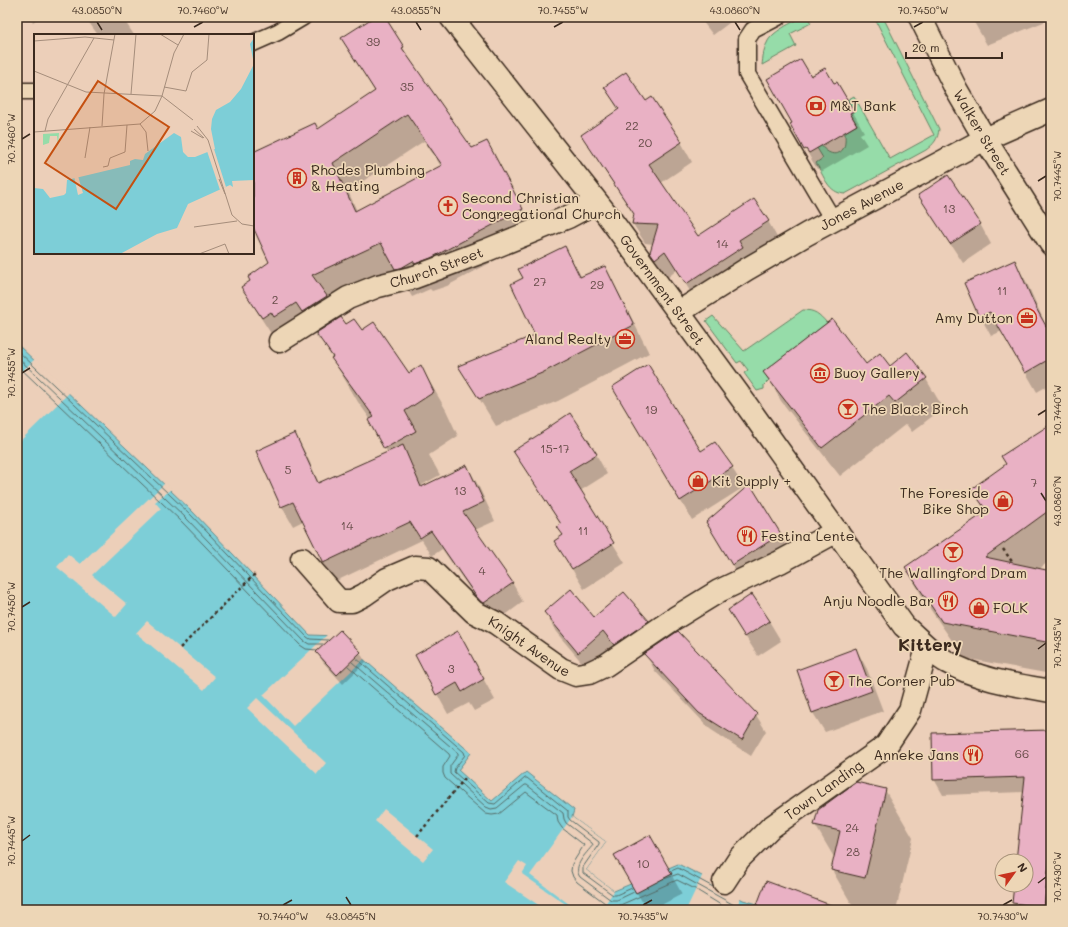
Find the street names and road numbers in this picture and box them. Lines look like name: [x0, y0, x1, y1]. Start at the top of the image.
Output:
street label: Walker Street: [949, 86, 1015, 179]
street label: Jones Avenue: [816, 174, 907, 234]
street label: Government Street: [616, 231, 709, 349]
street label: Church Street: [388, 242, 486, 292]
street label: Knight Avenue: [485, 611, 573, 681]
street label: Town Landing: [780, 755, 866, 824]

